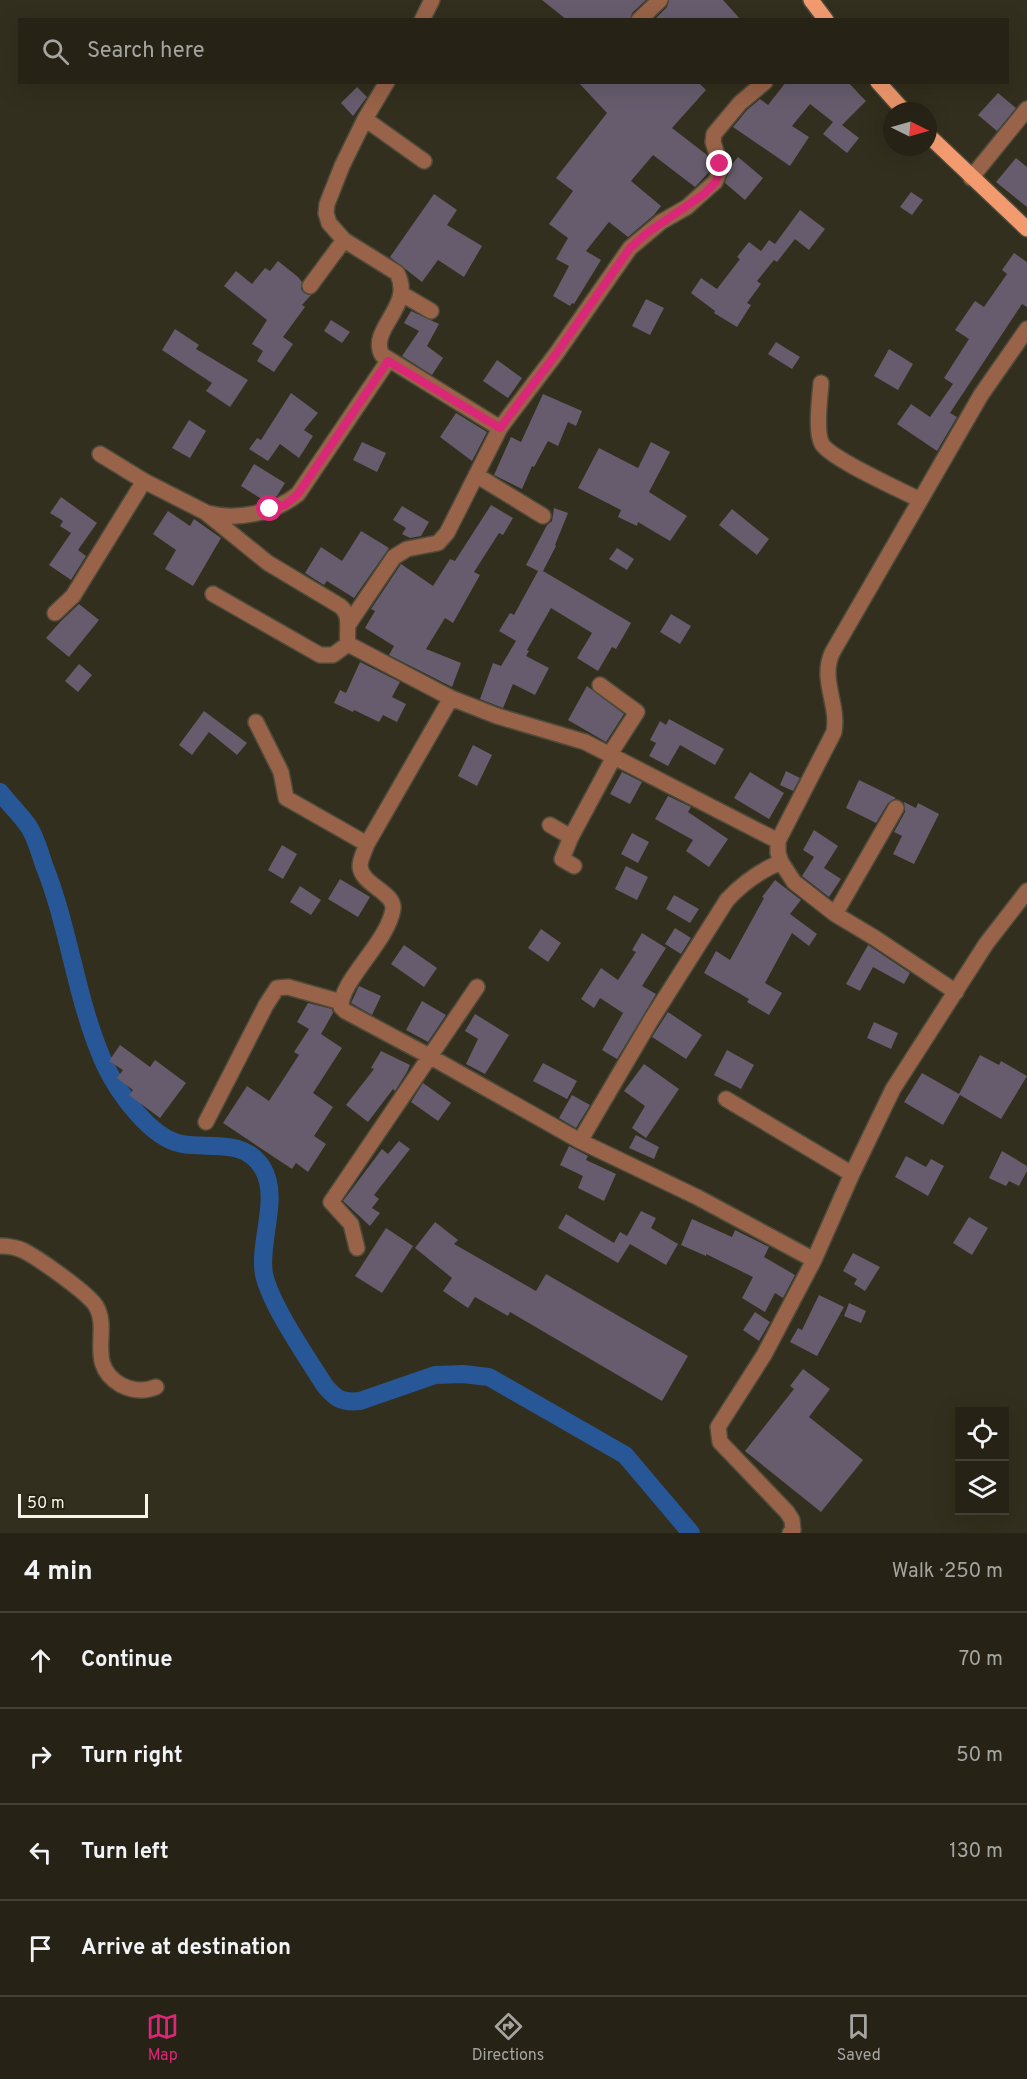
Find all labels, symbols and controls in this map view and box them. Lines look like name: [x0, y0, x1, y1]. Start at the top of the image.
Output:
search box: [18, 18, 1009, 84]
icon: search: [39, 35, 72, 68]
text: Search here: [87, 38, 205, 65]
north arrow: [883, 102, 937, 156]
route end: [706, 150, 732, 176]
route start: [256, 495, 282, 521]
map controls: [955, 1407, 1009, 1515]
button: locate: [955, 1407, 1009, 1461]
button: layers: [955, 1461, 1009, 1515]
scale bar: [18, 1491, 148, 1518]
text: 50 m: [27, 1494, 65, 1514]
text: 4 min: [24, 1556, 93, 1589]
text: Walk · 250 m: [892, 1559, 1003, 1585]
icon: ahead: [24, 1644, 57, 1677]
text: Continue: [81, 1647, 172, 1674]
text: 70 m: [959, 1647, 1003, 1673]
icon: right: [24, 1740, 57, 1773]
text: Turn right: [81, 1743, 183, 1770]
text: 50 m: [956, 1743, 1003, 1769]
icon: left: [24, 1836, 57, 1869]
text: Turn left: [81, 1839, 169, 1866]
text: 130 m: [949, 1839, 1003, 1865]
icon: arrive: [24, 1932, 57, 1965]
text: Arrive at destination: [81, 1935, 291, 1962]
tab: Map: [146, 2010, 179, 2066]
tab: Directions: [472, 2010, 544, 2066]
tab: Saved: [837, 2010, 881, 2066]

